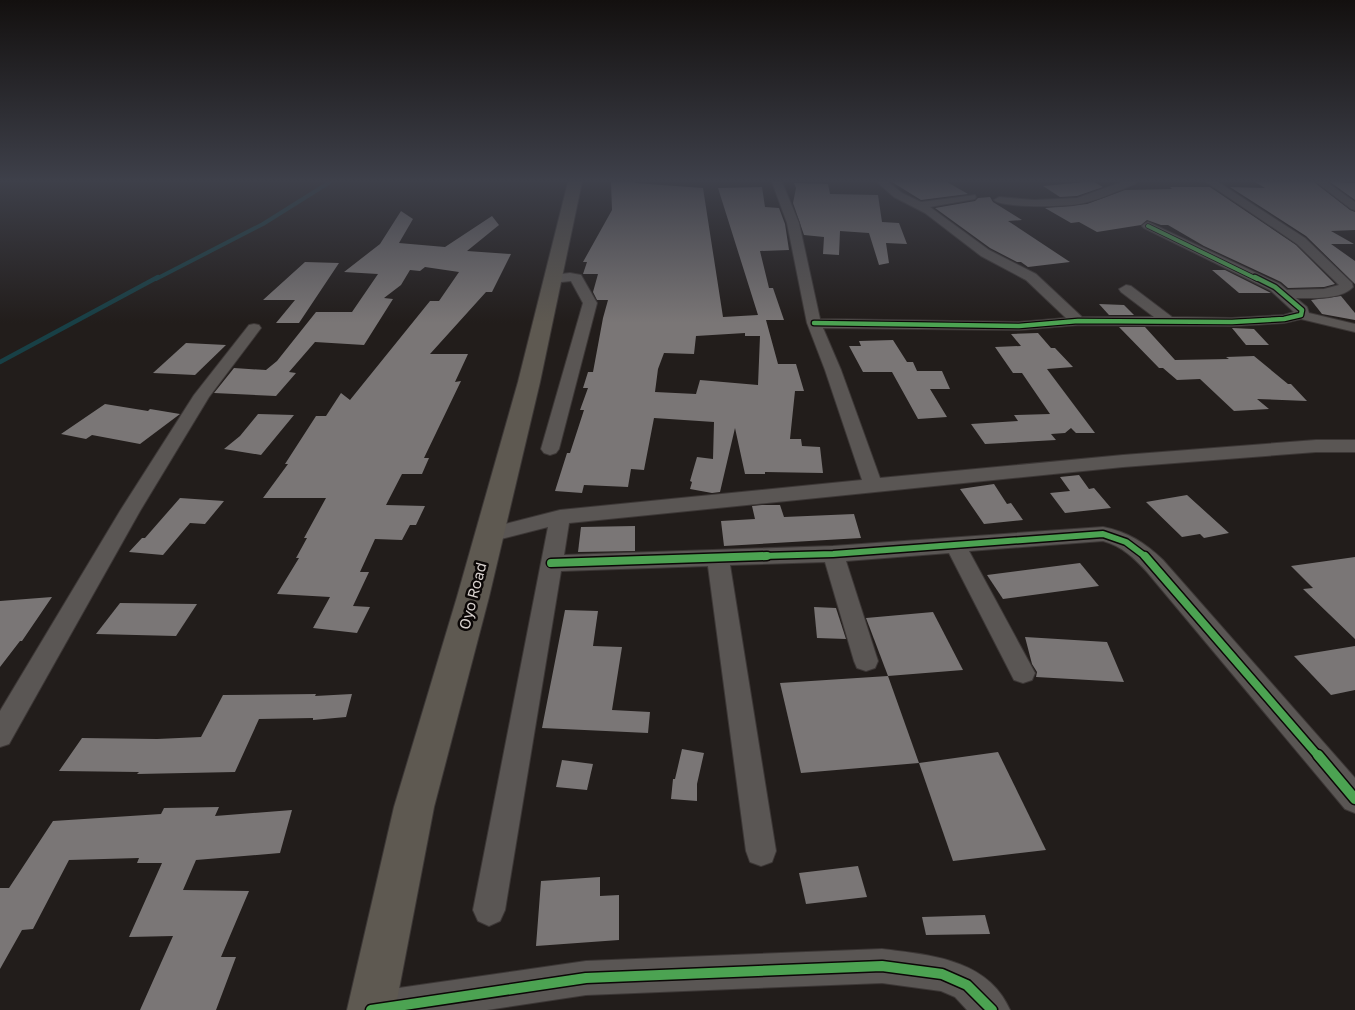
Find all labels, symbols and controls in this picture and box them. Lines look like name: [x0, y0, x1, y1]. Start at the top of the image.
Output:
street label: Oyo Road: [454, 560, 490, 631]

